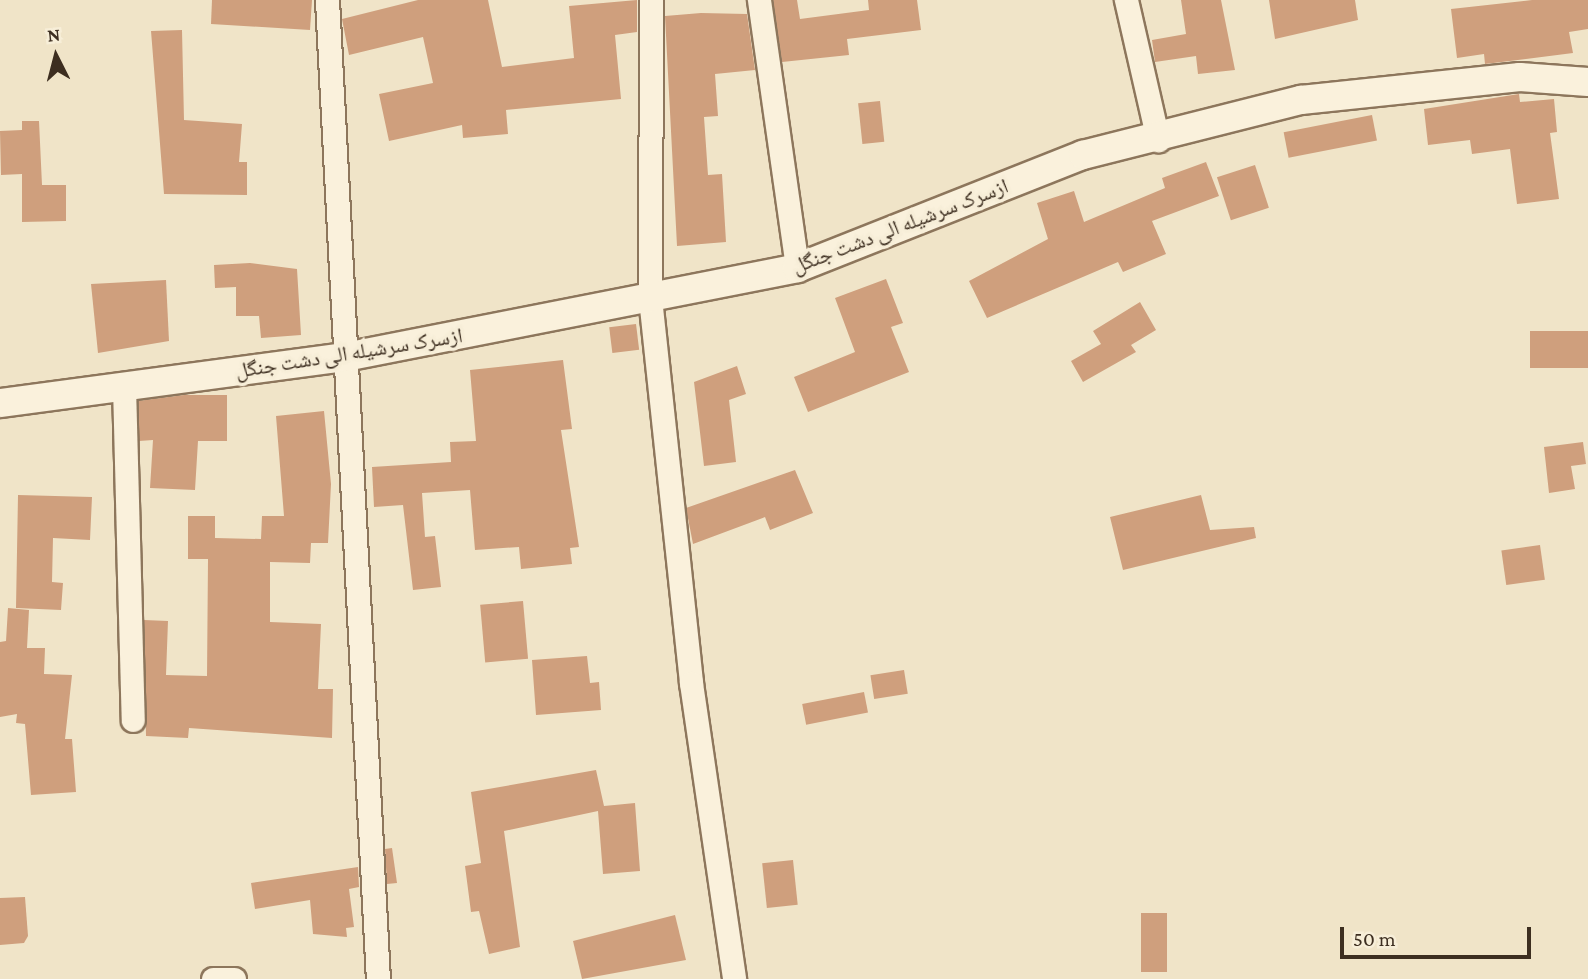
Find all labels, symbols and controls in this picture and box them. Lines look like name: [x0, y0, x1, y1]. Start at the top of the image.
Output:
north arrow: [21, 21, 91, 91]
text: N: [46, 23, 61, 46]
street label: ازسرک سرشیله الی دشت جنگل: [788, 173, 1012, 279]
street label: ازسرک سرشیله الی دشت جنگل: [234, 323, 464, 383]
scale bar: [1343, 912, 1534, 956]
text: 50 m: [1353, 927, 1396, 951]

